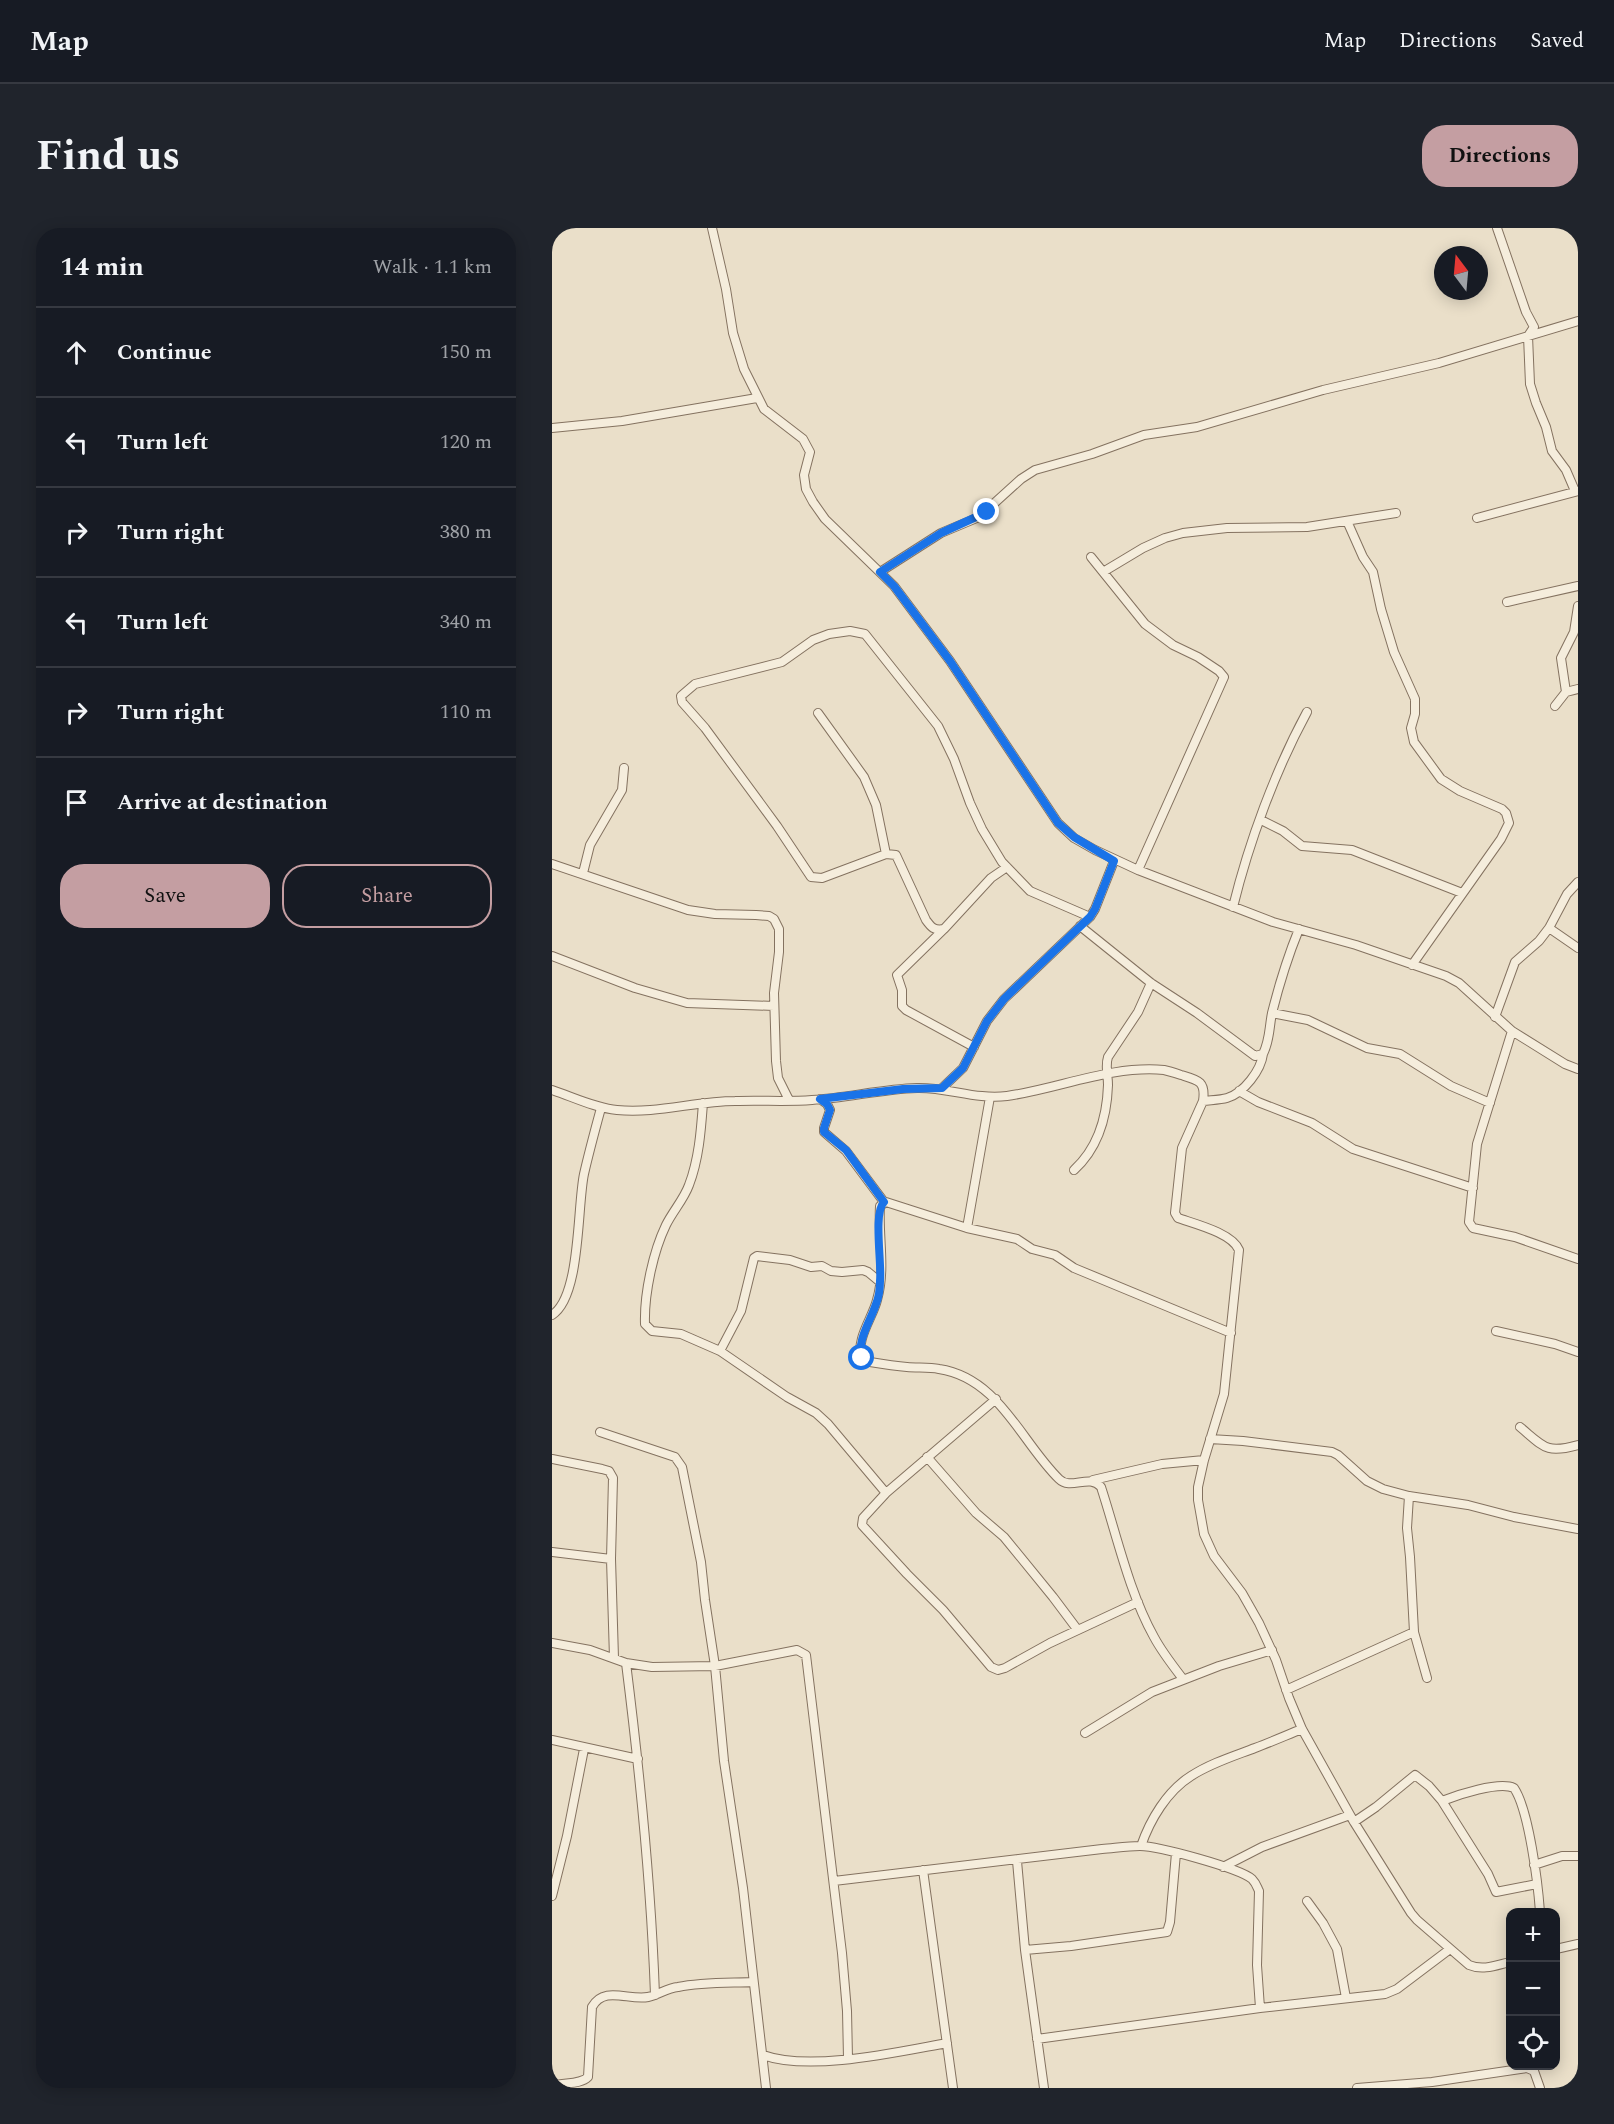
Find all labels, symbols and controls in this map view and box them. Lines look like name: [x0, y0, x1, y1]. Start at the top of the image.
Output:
text: Map: [30, 20, 89, 63]
text: Map: [1324, 25, 1366, 57]
text: Directions: [1399, 25, 1497, 57]
text: Saved: [1530, 25, 1584, 57]
text: Find us: [36, 125, 180, 188]
button: Directions: [1422, 125, 1578, 187]
north arrow: [1434, 246, 1488, 300]
text: 14 min: [60, 247, 144, 287]
text: Walk · 1.1 km: [373, 252, 492, 282]
icon: ahead: [60, 336, 93, 369]
text: Continue: [117, 336, 212, 369]
text: 150 m: [440, 337, 492, 367]
icon: left: [60, 426, 93, 459]
text: Turn left: [117, 426, 209, 459]
text: 120 m: [440, 427, 492, 457]
route end: [973, 498, 999, 524]
icon: right: [60, 516, 93, 549]
text: Turn right: [117, 516, 224, 549]
text: 380 m: [440, 517, 492, 547]
icon: left: [60, 606, 93, 639]
text: Turn left: [117, 606, 209, 639]
text: 340 m: [440, 607, 492, 637]
icon: right: [60, 696, 93, 729]
text: Turn right: [117, 696, 224, 729]
text: 110 m: [440, 697, 492, 727]
icon: arrive: [60, 786, 93, 819]
text: Arrive at destination: [117, 786, 328, 819]
button: Save: [60, 864, 270, 928]
button: Share: [282, 864, 492, 928]
route start: [848, 1344, 874, 1370]
map controls: [1506, 1908, 1560, 2070]
button: +: [1506, 1908, 1560, 1962]
button: −: [1506, 1962, 1560, 2016]
button: locate: [1506, 2016, 1560, 2070]

